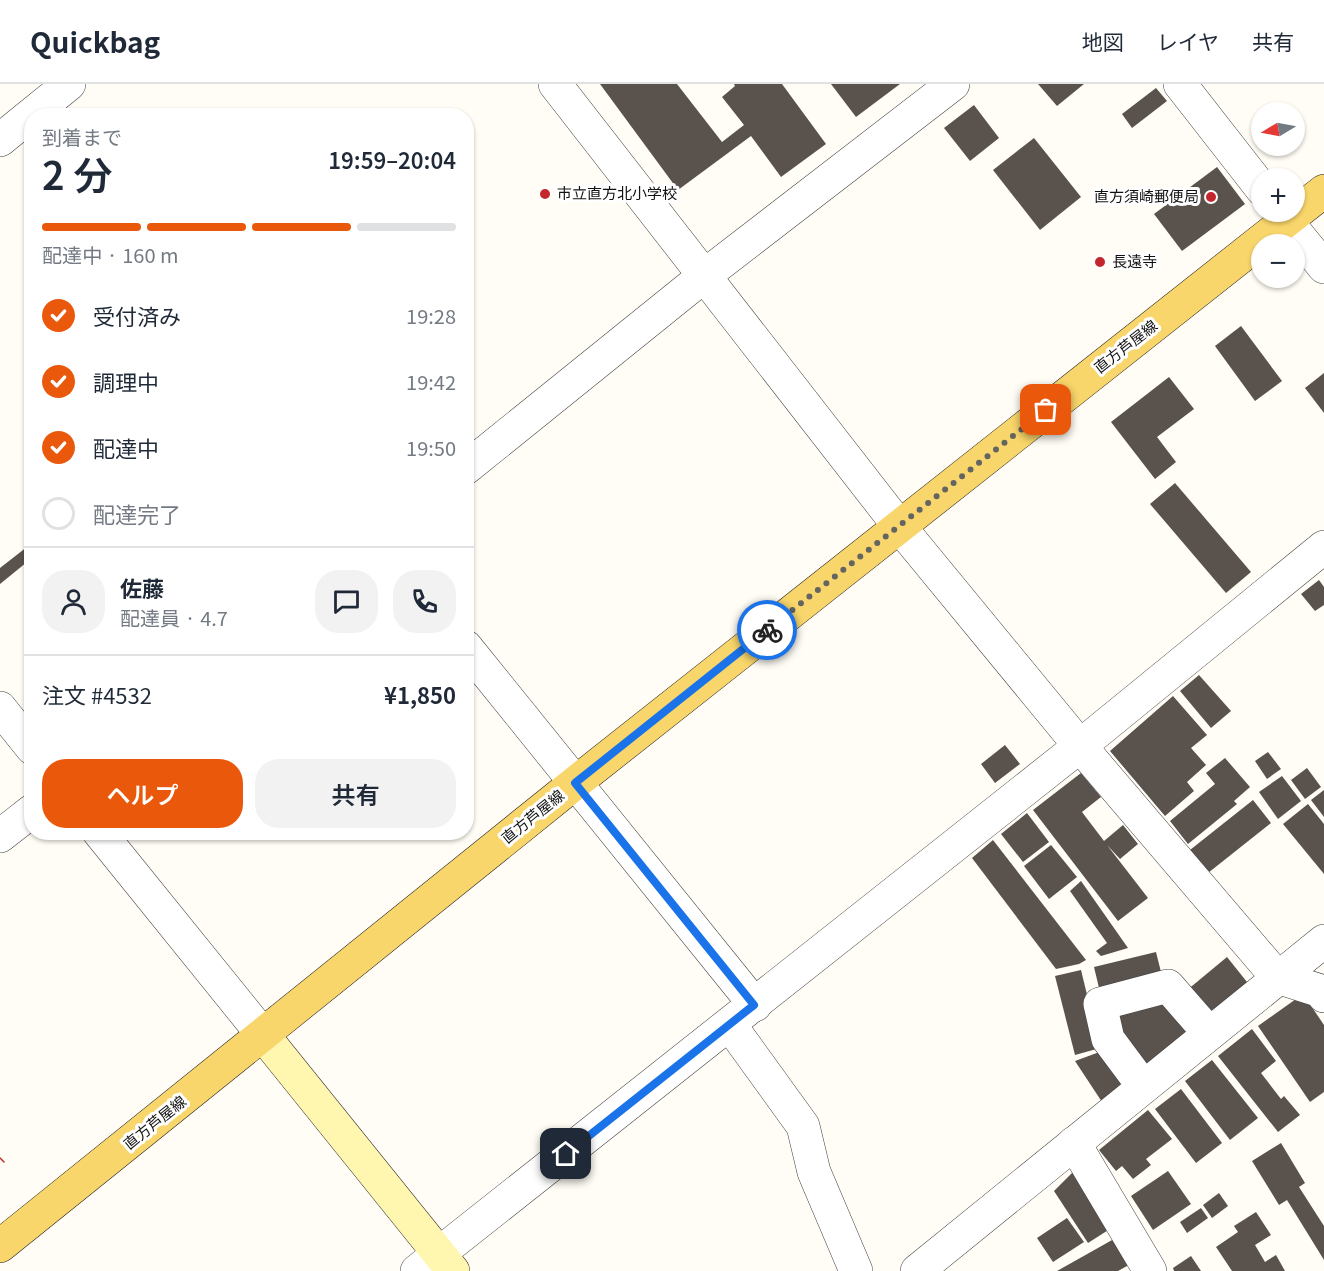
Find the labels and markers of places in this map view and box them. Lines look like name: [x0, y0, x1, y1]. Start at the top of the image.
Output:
place label: 市立直方北小学校: [557, 182, 677, 203]
place label: 直方須崎郵便局: [1094, 185, 1199, 206]
marker: 市立直方北小学校: [538, 187, 552, 201]
marker: 直方須崎郵便局: [1204, 190, 1218, 204]
place label: 長遠寺: [1112, 250, 1157, 271]
marker: 長遠寺: [1093, 255, 1107, 269]
pin: [1020, 384, 1071, 435]
pin: [540, 1128, 591, 1179]

